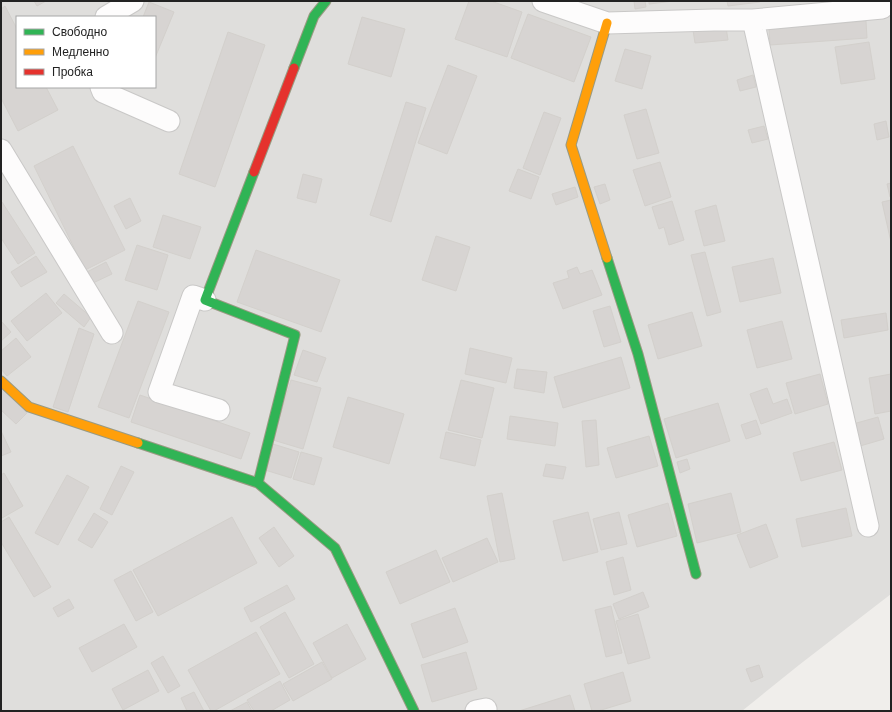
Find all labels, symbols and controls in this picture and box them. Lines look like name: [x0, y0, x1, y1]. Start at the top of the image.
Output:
legend: [16, 16, 156, 88]
text: Свободно: [52, 24, 107, 40]
text: Медленно: [52, 44, 109, 60]
text: Пробка: [52, 64, 93, 80]

